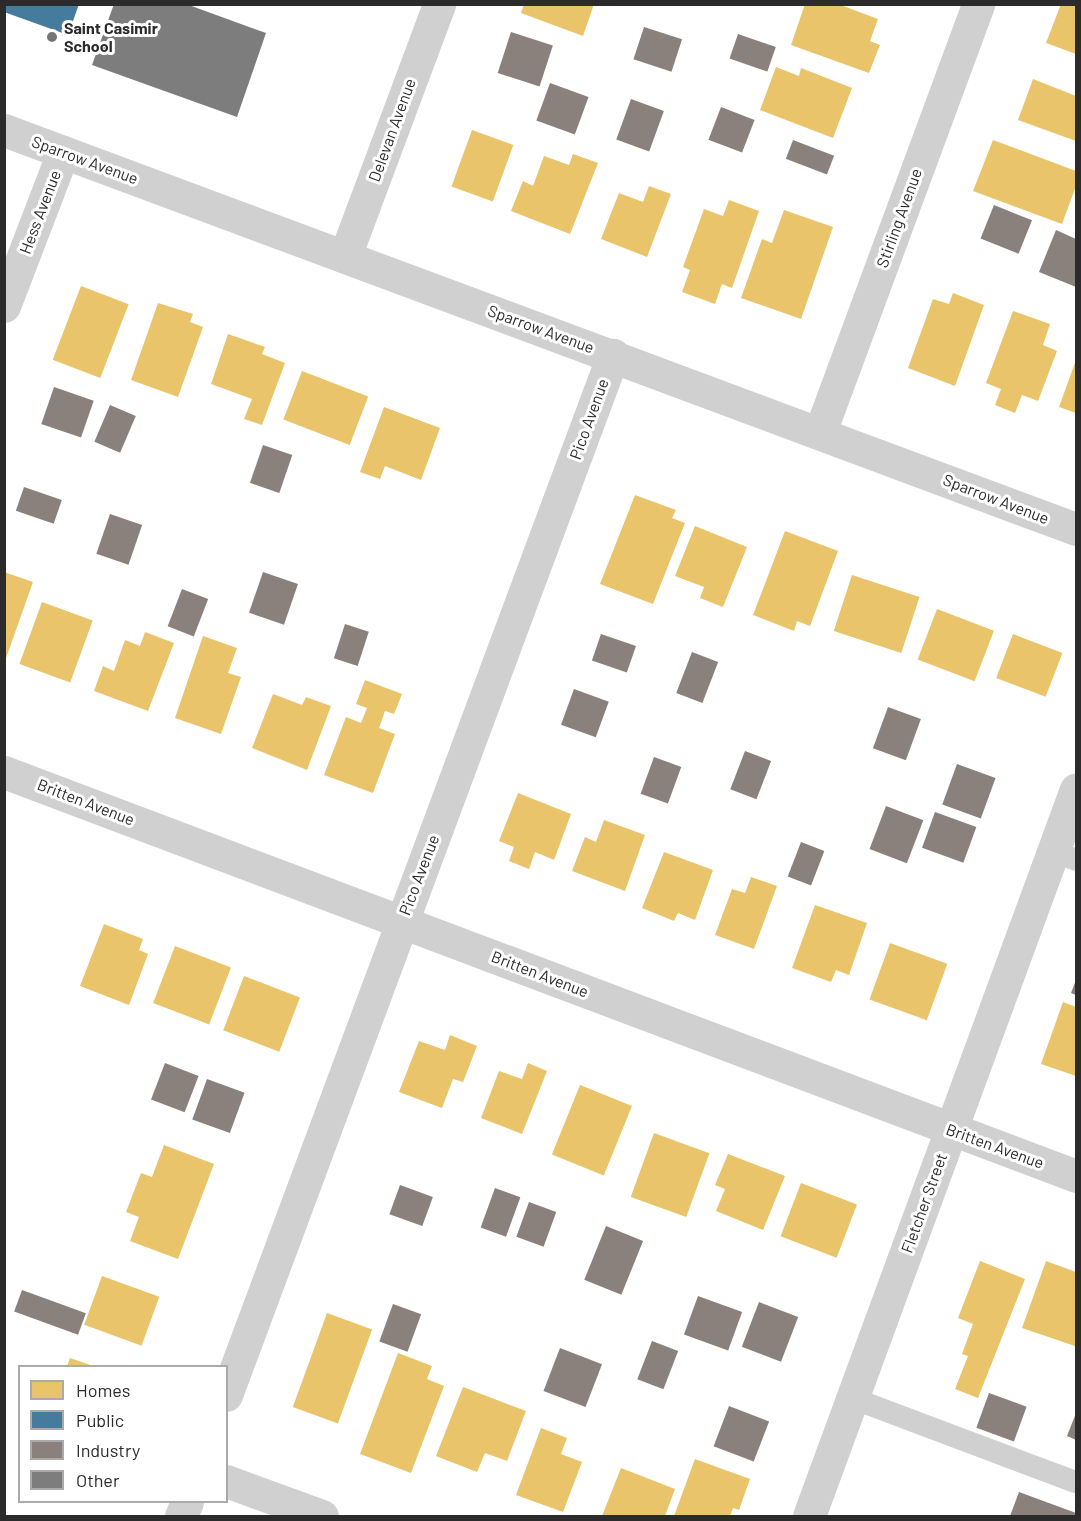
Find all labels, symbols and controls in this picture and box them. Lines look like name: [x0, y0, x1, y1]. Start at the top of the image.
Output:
place label: Saint Casimir School: [64, 18, 158, 56]
marker: Saint Casimir School: [45, 30, 59, 44]
street label: Delevan Avenue: [364, 76, 420, 184]
street label: Sparrow Avenue: [29, 132, 141, 188]
street label: Stirling Avenue: [872, 166, 926, 270]
street label: Hess Avenue: [15, 167, 65, 257]
street label: Sparrow Avenue: [485, 301, 597, 357]
street label: Pico Avenue: [566, 376, 612, 462]
street label: Sparrow Avenue: [940, 470, 1052, 528]
street label: Britten Avenue: [35, 775, 137, 829]
street label: Pico Avenue: [395, 832, 443, 918]
street label: Britten Avenue: [489, 947, 591, 1001]
street label: Britten Avenue: [944, 1119, 1046, 1173]
street label: Fletcher Street: [897, 1150, 951, 1256]
legend: [18, 1365, 228, 1503]
text: Homes: [76, 1379, 130, 1401]
text: Public: [76, 1409, 124, 1431]
text: Industry: [76, 1439, 140, 1461]
text: Other: [76, 1469, 119, 1491]

